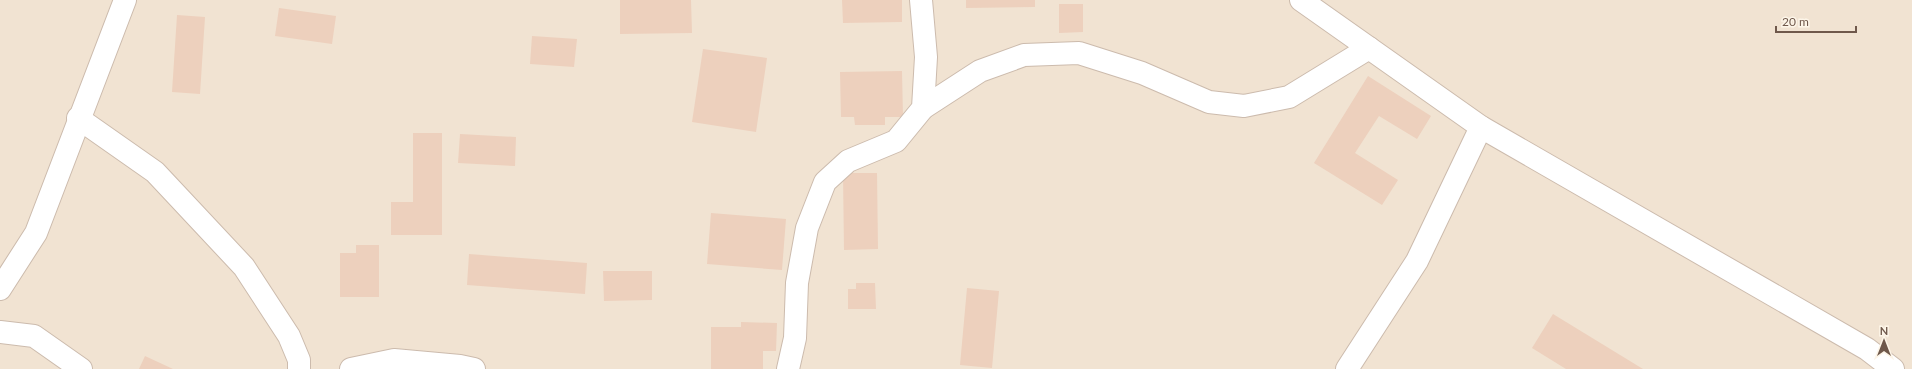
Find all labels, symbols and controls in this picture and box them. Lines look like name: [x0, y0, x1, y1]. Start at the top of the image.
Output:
scale bar: [1776, 8, 1856, 34]
text: 20 m: [1782, 14, 1809, 29]
north arrow: [1864, 321, 1904, 361]
text: N: [1880, 324, 1888, 337]

